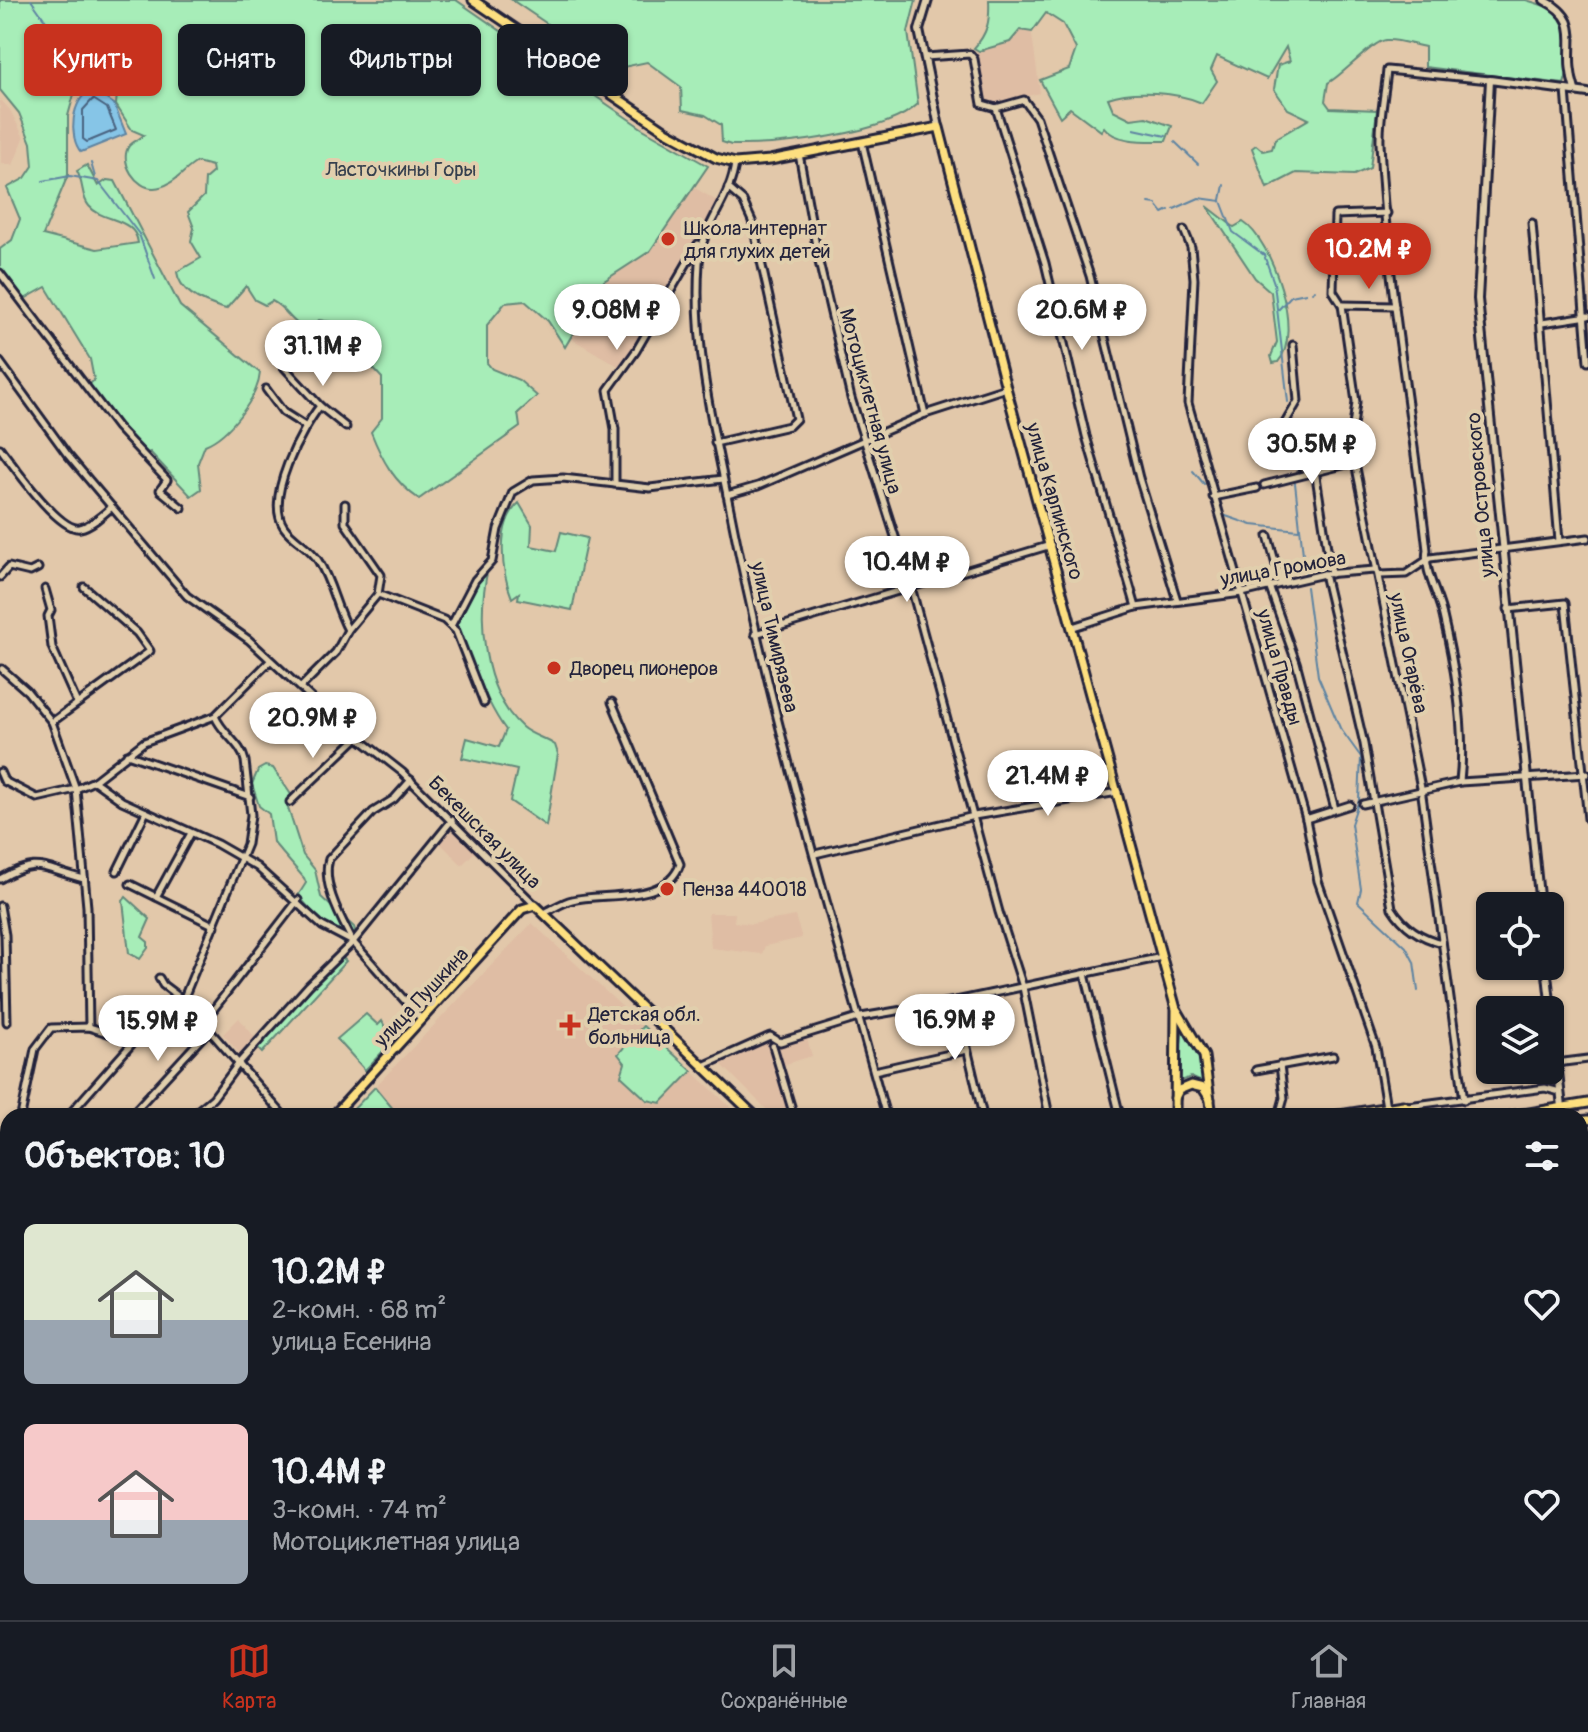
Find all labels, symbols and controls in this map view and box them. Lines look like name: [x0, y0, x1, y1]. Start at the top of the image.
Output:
chip: Купить: [24, 24, 162, 96]
chip: Снять: [178, 24, 305, 96]
chip: Фильтры: [321, 24, 481, 96]
chip: Новое: [497, 24, 628, 96]
park label: Ласточкины Горы: [325, 157, 476, 182]
place label: Школа-интернат для глухих детей: [684, 216, 831, 264]
pin: 10.2M ₽: [1295, 223, 1443, 291]
marker: Школа-интернат для глухих детей: [659, 230, 677, 248]
text: 10.2M ₽: [1325, 233, 1413, 265]
pin: 9.08M ₽: [543, 284, 691, 352]
pin: 20.6M ₽: [1008, 284, 1156, 352]
text: 9.08M ₽: [572, 294, 662, 326]
text: 20.6M ₽: [1035, 294, 1129, 326]
street label: Мотоциклетная улица: [834, 306, 907, 497]
pin: 31.1M ₽: [249, 320, 397, 388]
text: 31.1M ₽: [283, 330, 363, 362]
street label: улица Островского: [1461, 411, 1500, 579]
pin: 30.5M ₽: [1238, 418, 1386, 486]
street label: улица Карпинского: [1020, 419, 1089, 583]
text: 30.5M ₽: [1266, 428, 1358, 460]
pin: 10.4M ₽: [833, 536, 981, 604]
street label: улица Громова: [1217, 545, 1348, 592]
text: 10.4M ₽: [863, 546, 951, 578]
street label: улица Тимирязева: [745, 558, 804, 715]
street label: улица Огарёва: [1383, 590, 1433, 716]
street label: улица Правды: [1251, 605, 1308, 728]
place label: Дворец пионеров: [569, 656, 718, 681]
marker: Дворец пионеров: [545, 659, 563, 677]
pin: 20.9M ₽: [239, 692, 387, 760]
text: 20.9M ₽: [267, 702, 359, 734]
pin: 21.4M ₽: [974, 750, 1122, 818]
text: 21.4M ₽: [1005, 760, 1091, 792]
street label: Бекешская улица: [423, 771, 546, 894]
place label: Пенза 440018: [683, 877, 807, 902]
marker: Пенза 440018: [658, 880, 676, 898]
map controls: [1476, 892, 1564, 1084]
button: locate: [1476, 892, 1564, 980]
street label: улица Пушкина: [368, 942, 474, 1053]
pin: 16.9M ₽: [881, 994, 1029, 1062]
pin: 15.9M ₽: [84, 995, 232, 1063]
button: layers: [1476, 996, 1564, 1084]
place label: Детская обл. больница: [587, 1002, 701, 1050]
text: 16.9M ₽: [913, 1004, 997, 1036]
text: 15.9M ₽: [116, 1005, 200, 1037]
marker: Детская обл. больница: [559, 1014, 581, 1036]
icon: filters: [1520, 1134, 1564, 1178]
text: Объектов: 10: [24, 1135, 225, 1178]
text: 10.2M ₽: [272, 1251, 387, 1294]
icon: home: [88, 1256, 184, 1352]
icon: heart: [1520, 1282, 1564, 1326]
text: 2-комн. · 68 m²: [272, 1294, 446, 1326]
text: улица Есенина: [272, 1326, 432, 1358]
text: 10.4M ₽: [272, 1451, 388, 1494]
icon: home: [88, 1456, 184, 1552]
icon: heart: [1520, 1482, 1564, 1526]
text: 3-комн. · 74 m²: [272, 1494, 447, 1526]
text: Мотоциклетная улица: [272, 1526, 520, 1558]
tab: Карта: [222, 1639, 277, 1715]
tab: Сохранённые: [720, 1639, 847, 1715]
tab: Главная: [1291, 1639, 1366, 1715]

